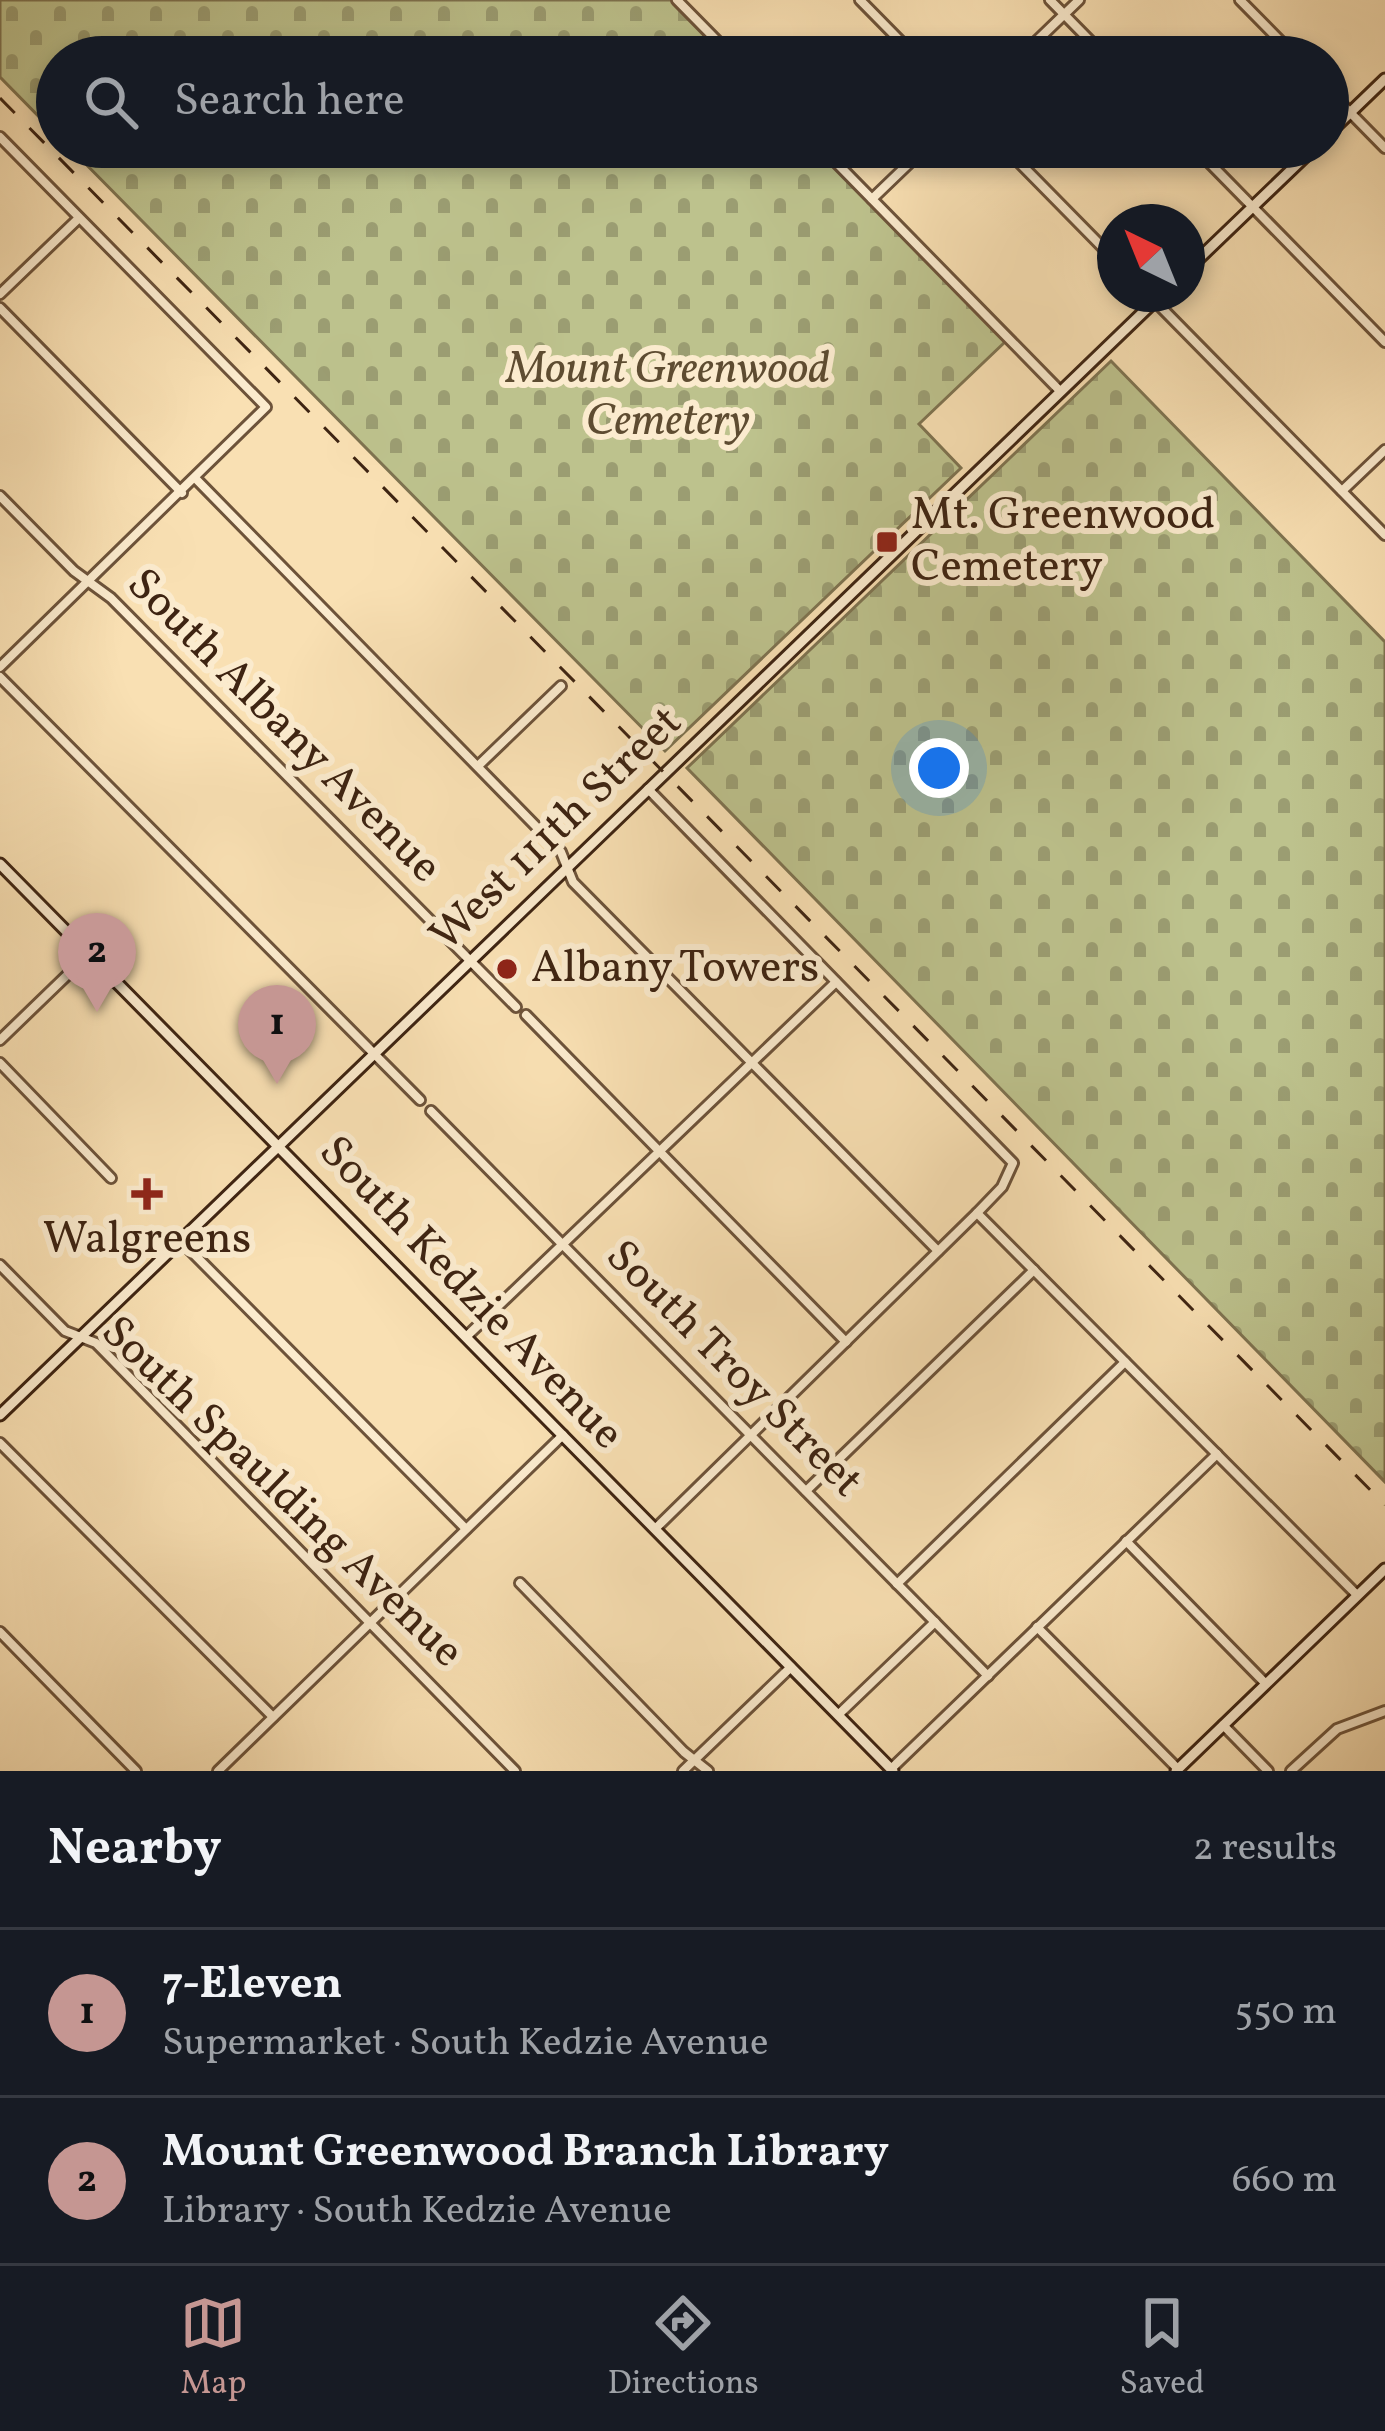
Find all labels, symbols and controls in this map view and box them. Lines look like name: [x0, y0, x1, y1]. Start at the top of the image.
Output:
search box: [36, 36, 1349, 168]
icon: search: [78, 69, 144, 135]
text: Search here: [174, 71, 405, 134]
north arrow: [1097, 204, 1205, 312]
park label: Mount Greenwood Cemetery: [504, 339, 830, 454]
place label: Mt. Greenwood Cemetery: [911, 485, 1215, 600]
marker: Mt. Greenwood Cemetery: [874, 529, 900, 555]
street label: South Albany Avenue: [111, 555, 455, 899]
street label: West 111th Street: [417, 693, 697, 967]
your location: [909, 738, 969, 798]
pin: 2: [58, 913, 136, 1012]
place label: Albany Towers: [531, 938, 819, 1001]
marker: Albany Towers: [494, 956, 520, 982]
pin: 1: [238, 985, 316, 1084]
street label: South Kedzie Avenue: [303, 1123, 637, 1465]
marker: Walgreens: [134, 1181, 160, 1207]
place label: Walgreens: [43, 1209, 251, 1272]
street label: South Troy Street: [590, 1227, 876, 1513]
street label: South Spaulding Avenue: [86, 1303, 476, 1683]
text: Nearby: [48, 1814, 222, 1885]
text: 2 results: [1193, 1822, 1337, 1876]
text: 7-Eleven: [162, 1954, 342, 2017]
text: 1: [79, 1986, 95, 2040]
text: 550 m: [1235, 1986, 1337, 2040]
text: Supermarket · South Kedzie Avenue: [162, 2017, 769, 2071]
text: Mount Greenwood Branch Library: [162, 2122, 889, 2185]
text: 2: [77, 2154, 97, 2208]
text: 660 m: [1232, 2154, 1337, 2208]
text: Library · South Kedzie Avenue: [162, 2185, 672, 2239]
tab: Map: [180, 2290, 247, 2408]
tab: Directions: [607, 2290, 759, 2408]
tab: Saved: [1120, 2290, 1205, 2408]

